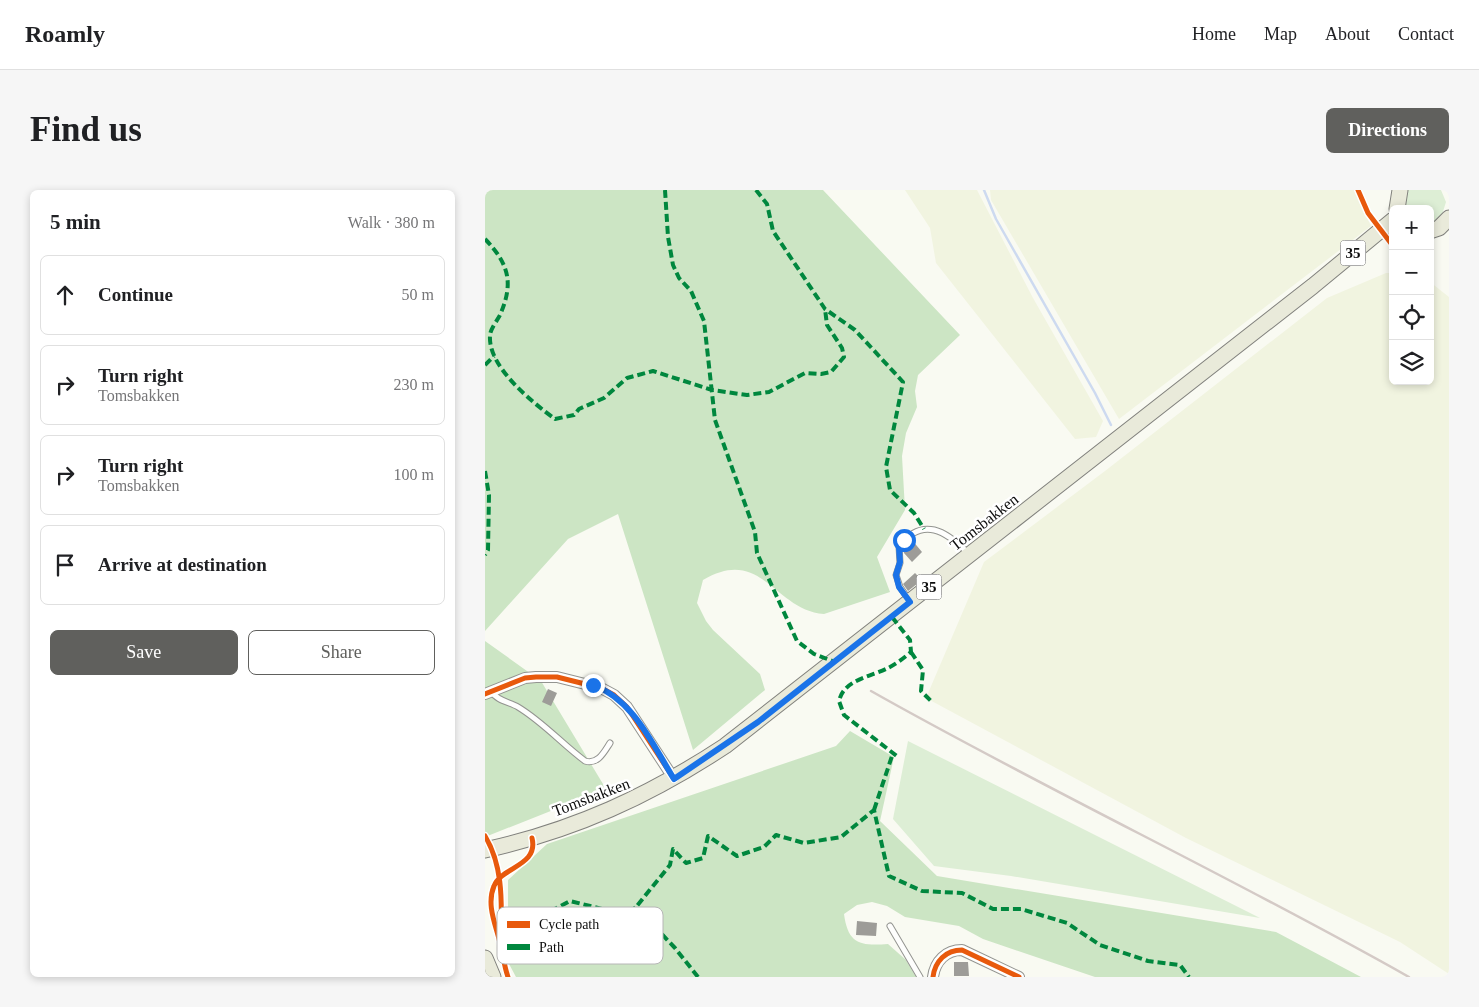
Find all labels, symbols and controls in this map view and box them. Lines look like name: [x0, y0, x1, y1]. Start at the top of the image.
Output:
text: Roamly: [25, 21, 105, 47]
text: Home: [1192, 24, 1236, 44]
text: Map: [1264, 24, 1297, 44]
text: About: [1325, 24, 1370, 44]
text: Contact: [1398, 24, 1454, 44]
button: Directions: [1326, 108, 1449, 153]
text: Find us: [30, 110, 142, 149]
map controls: [1389, 205, 1434, 385]
button: +: [1389, 205, 1434, 250]
text: 5 min: [50, 210, 101, 234]
text: Walk · 380 m: [348, 214, 435, 231]
road number: 35: [1341, 240, 1365, 266]
button: −: [1389, 250, 1434, 295]
icon: ahead: [51, 281, 79, 309]
text: Continue: [98, 284, 173, 305]
text: 50 m: [402, 286, 434, 303]
button: locate: [1389, 295, 1434, 340]
button: layers: [1389, 340, 1434, 385]
text: Turn right: [98, 365, 183, 386]
icon: right: [51, 371, 79, 399]
text: 230 m: [394, 376, 434, 393]
text: Tomsbakken: [98, 387, 180, 404]
text: Turn right: [98, 455, 183, 476]
icon: right: [51, 461, 79, 489]
text: 100 m: [394, 466, 434, 483]
text: Tomsbakken: [98, 477, 180, 494]
street label: Tomsbakken: [947, 490, 1021, 554]
route start: [893, 529, 916, 552]
icon: arrive: [51, 551, 79, 579]
text: Arrive at destination: [98, 554, 267, 575]
road number: 35: [917, 574, 941, 600]
button: Save: [50, 630, 238, 675]
button: Share: [248, 630, 435, 675]
route end: [582, 674, 605, 697]
street label: Tomsbakken: [550, 774, 632, 820]
legend: [497, 907, 663, 964]
text: Cycle path: [539, 917, 599, 932]
text: Path: [539, 940, 564, 955]

